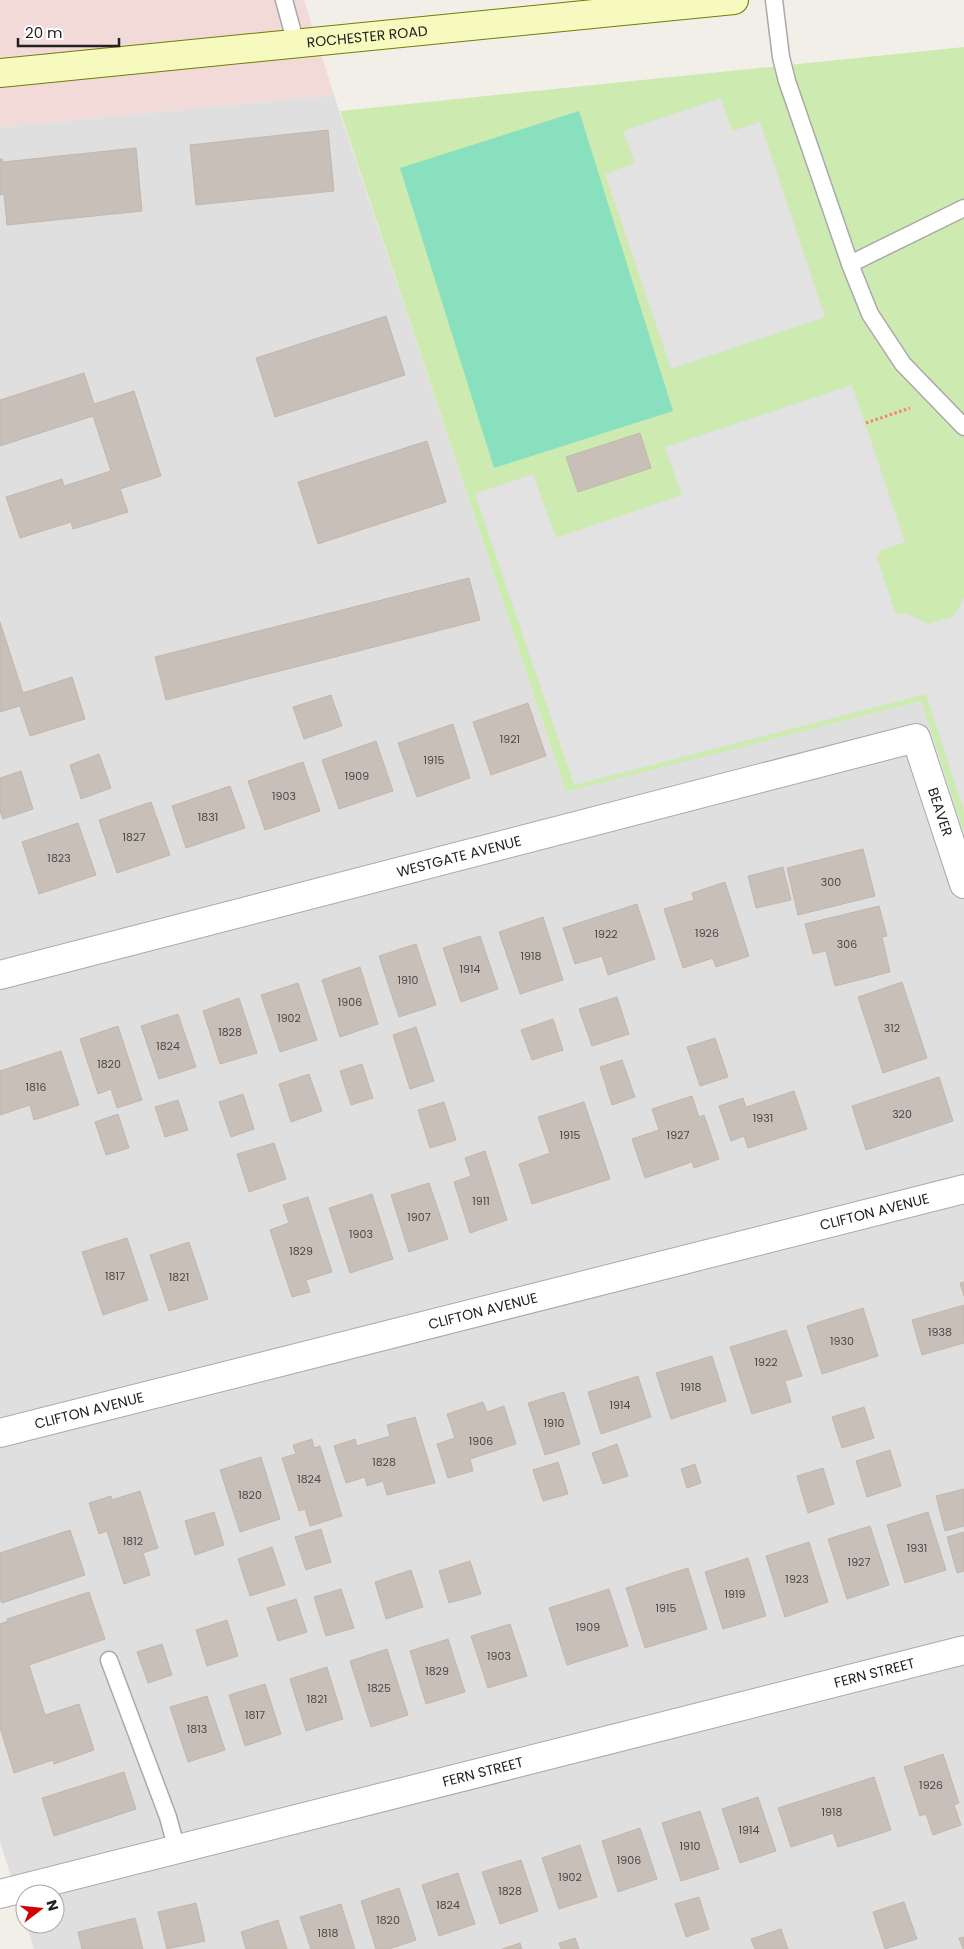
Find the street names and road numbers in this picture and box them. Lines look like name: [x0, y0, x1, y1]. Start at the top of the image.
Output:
street label: ROCHESTER ROAD: [306, 21, 429, 52]
street label: BEAVER: [923, 785, 958, 839]
street label: WESTGATE AVENUE: [394, 831, 523, 882]
street label: CLIFTON AVENUE: [818, 1188, 931, 1235]
street label: CLIFTON AVENUE: [426, 1287, 540, 1334]
street label: CLIFTON AVENUE: [32, 1387, 146, 1434]
street label: FERN STREET: [832, 1653, 917, 1693]
street label: FERN STREET: [440, 1752, 526, 1792]

